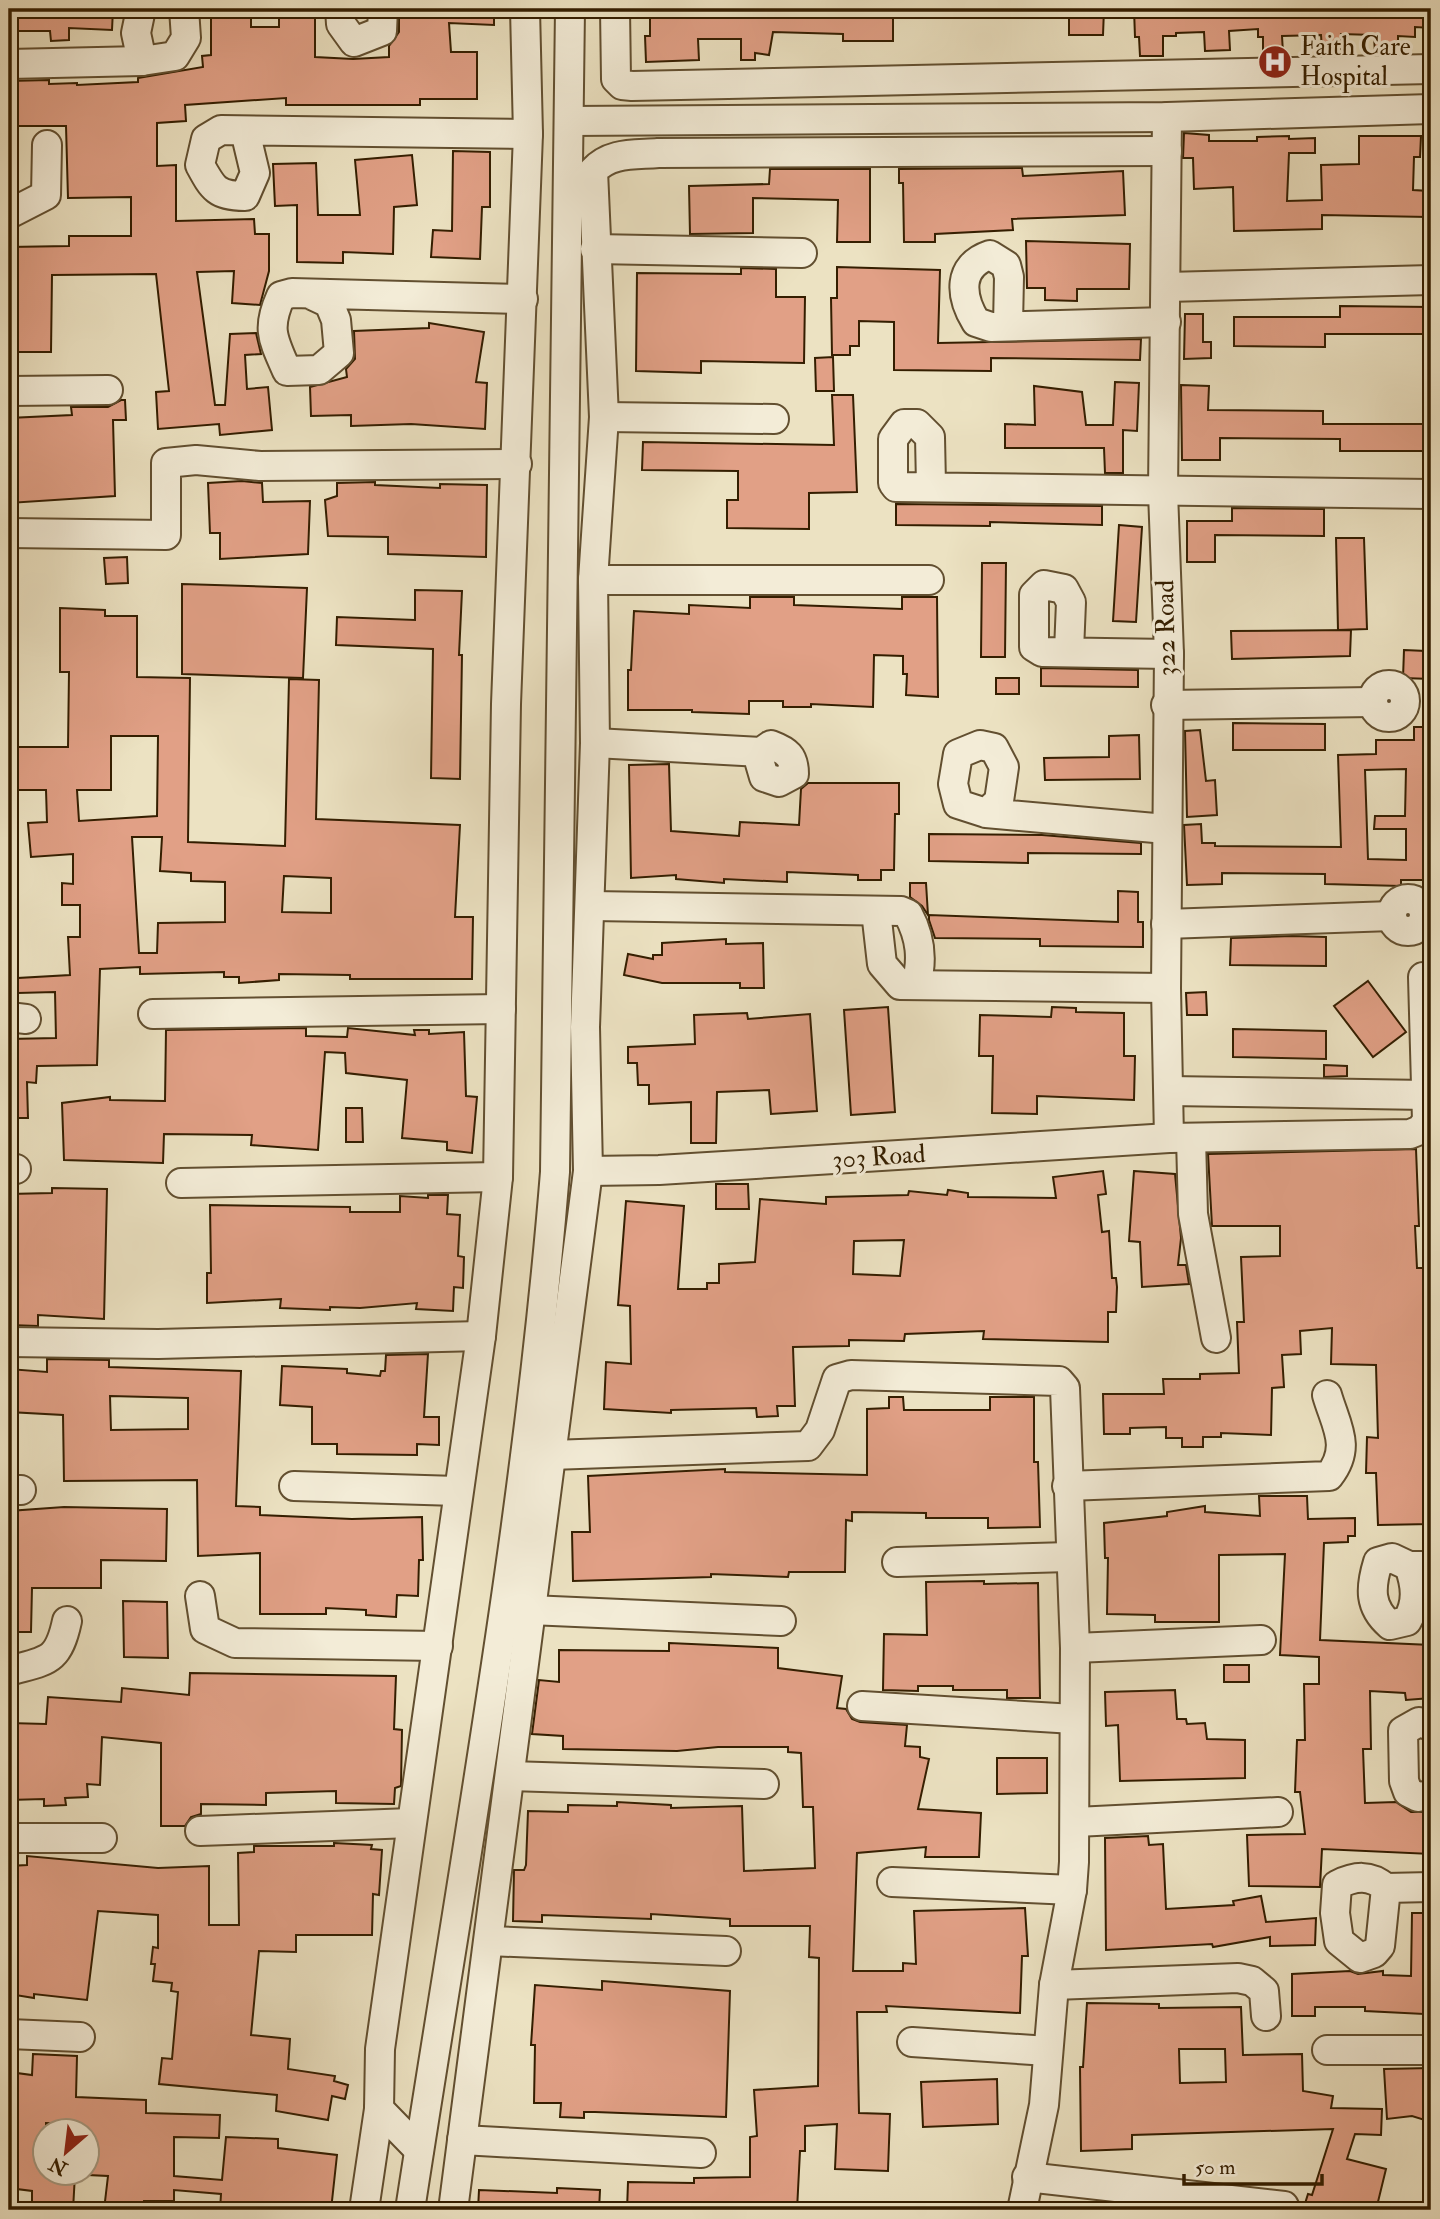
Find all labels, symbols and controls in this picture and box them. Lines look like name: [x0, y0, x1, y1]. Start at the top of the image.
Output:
place label: Faith Care Hospital: [1300, 31, 1411, 94]
hospital icon: Faith Care Hospital: [1256, 43, 1294, 81]
street label: 322 Road: [1149, 579, 1183, 676]
street label: 303 Road: [831, 1138, 927, 1176]
north arrow: [32, 2118, 102, 2188]
scale bar: [1184, 2142, 1323, 2186]
text: N: [44, 2151, 73, 2181]
text: 50 m: [1195, 2154, 1236, 2181]

